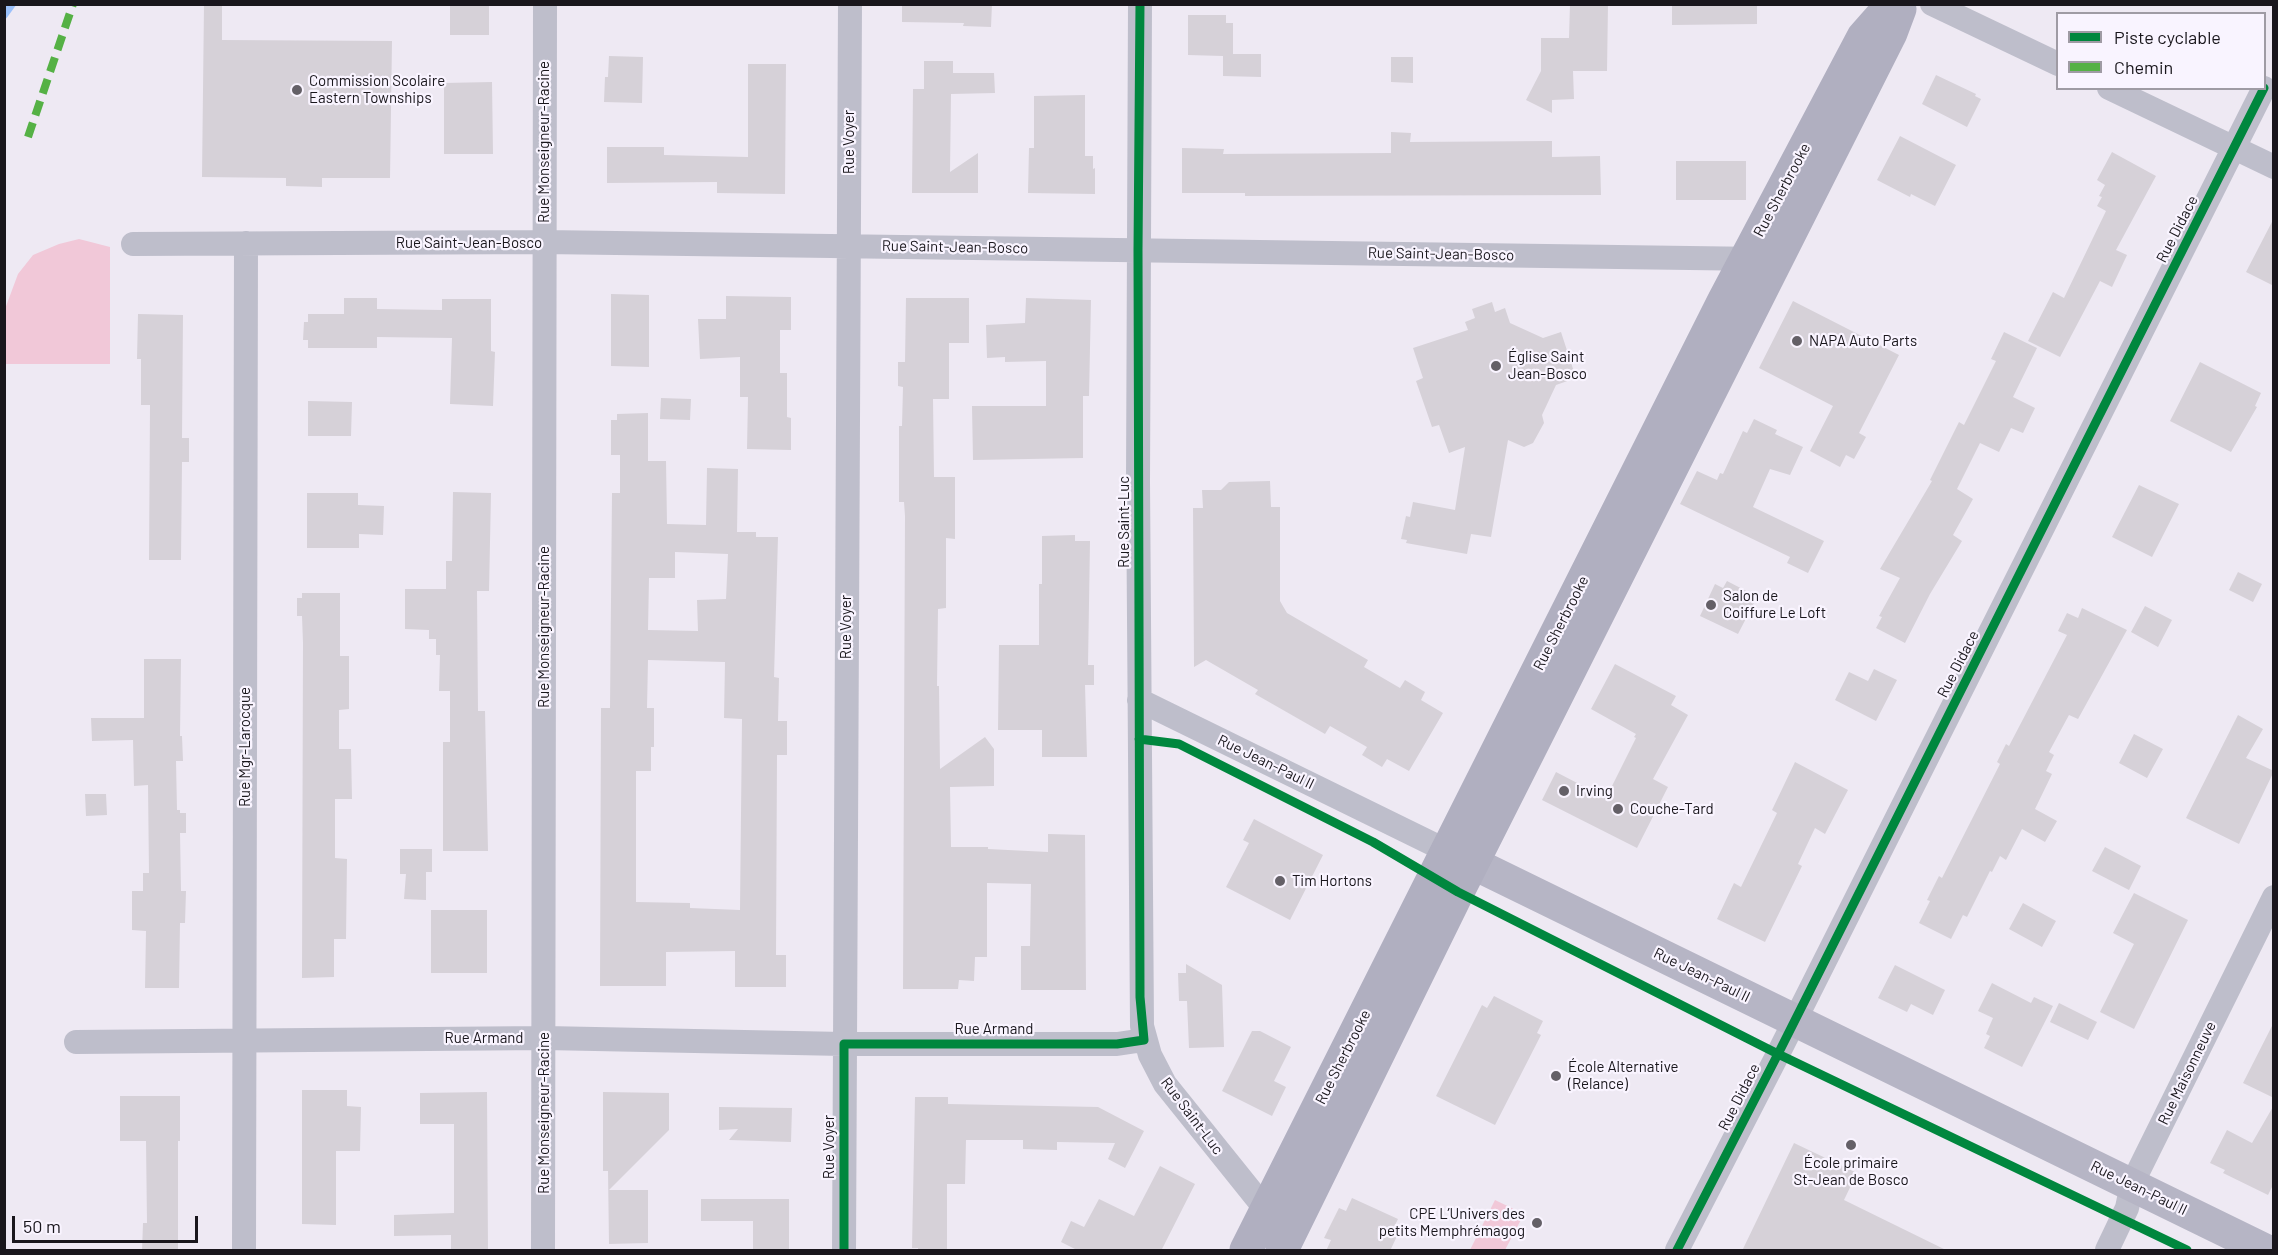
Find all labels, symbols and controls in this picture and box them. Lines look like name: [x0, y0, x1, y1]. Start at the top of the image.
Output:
legend: [2056, 12, 2266, 90]
text: Piste cyclable: [2114, 26, 2221, 48]
text: Chemin: [2114, 56, 2173, 78]
street label: Rue Monseigneur-Racine: [535, 61, 553, 223]
place label: Commission Scolaire Eastern Townships: [309, 72, 445, 107]
marker: Commission Scolaire Eastern Townships: [290, 83, 304, 97]
street label: Rue Voyer: [840, 110, 858, 174]
street label: Rue Sherbrooke: [1750, 140, 1814, 240]
street label: Rue Didace: [2152, 192, 2202, 266]
street label: Rue Saint-Jean-Bosco: [396, 234, 542, 252]
street label: Rue Saint-Jean-Bosco: [882, 237, 1028, 257]
street label: Rue Saint-Jean-Bosco: [1368, 244, 1514, 264]
place label: NAPA Auto Parts: [1809, 332, 1917, 350]
marker: NAPA Auto Parts: [1790, 334, 1804, 348]
place label: Église Saint Jean-Bosco: [1508, 348, 1587, 383]
marker: Église Saint Jean-Bosco: [1489, 359, 1503, 373]
street label: Rue Saint-Luc: [1115, 476, 1133, 568]
street label: Rue Monseigneur-Racine: [535, 546, 553, 708]
street label: Rue Sherbrooke: [1529, 573, 1593, 673]
place label: Salon de Coiffure Le Loft: [1723, 587, 1826, 622]
street label: Rue Voyer: [837, 595, 855, 659]
marker: Salon de Coiffure Le Loft: [1704, 598, 1718, 612]
street label: Rue Didace: [1933, 627, 1983, 701]
street label: Rue Mgr-Larocque: [236, 687, 254, 807]
street label: Rue Jean-Paul II: [1215, 731, 1317, 793]
place label: Irving: [1576, 782, 1613, 800]
marker: Irving: [1557, 784, 1571, 798]
place label: Couche-Tard: [1630, 800, 1714, 818]
marker: Couche-Tard: [1611, 802, 1625, 816]
place label: Tim Hortons: [1292, 872, 1372, 890]
marker: Tim Hortons: [1273, 874, 1287, 888]
street label: Rue Jean-Paul II: [1651, 944, 1753, 1006]
street label: Rue Sherbrooke: [1311, 1007, 1375, 1107]
street label: Rue Maisonneuve: [2154, 1018, 2220, 1128]
street label: Rue Armand: [954, 1020, 1034, 1038]
street label: Rue Armand: [444, 1029, 524, 1047]
street label: Rue Monseigneur-Racine: [535, 1032, 553, 1194]
place label: École Alternative (Relance): [1568, 1058, 1679, 1093]
street label: Rue Didace: [1714, 1060, 1764, 1134]
marker: École Alternative (Relance): [1549, 1069, 1563, 1083]
street label: Rue Saint-Luc: [1157, 1074, 1227, 1158]
street label: Rue Voyer: [820, 1115, 838, 1179]
marker: École primaire St-Jean de Bosco: [1844, 1138, 1858, 1152]
place label: École primaire St-Jean de Bosco: [1793, 1154, 1909, 1189]
street label: Rue Jean-Paul II: [2088, 1157, 2190, 1219]
scale bar: [15, 1204, 201, 1242]
place label: CPE L’Univers des petits Memphrémagog: [1379, 1205, 1525, 1240]
text: 50 m: [23, 1215, 61, 1237]
marker: CPE L’Univers des petits Memphrémagog: [1530, 1216, 1544, 1230]

